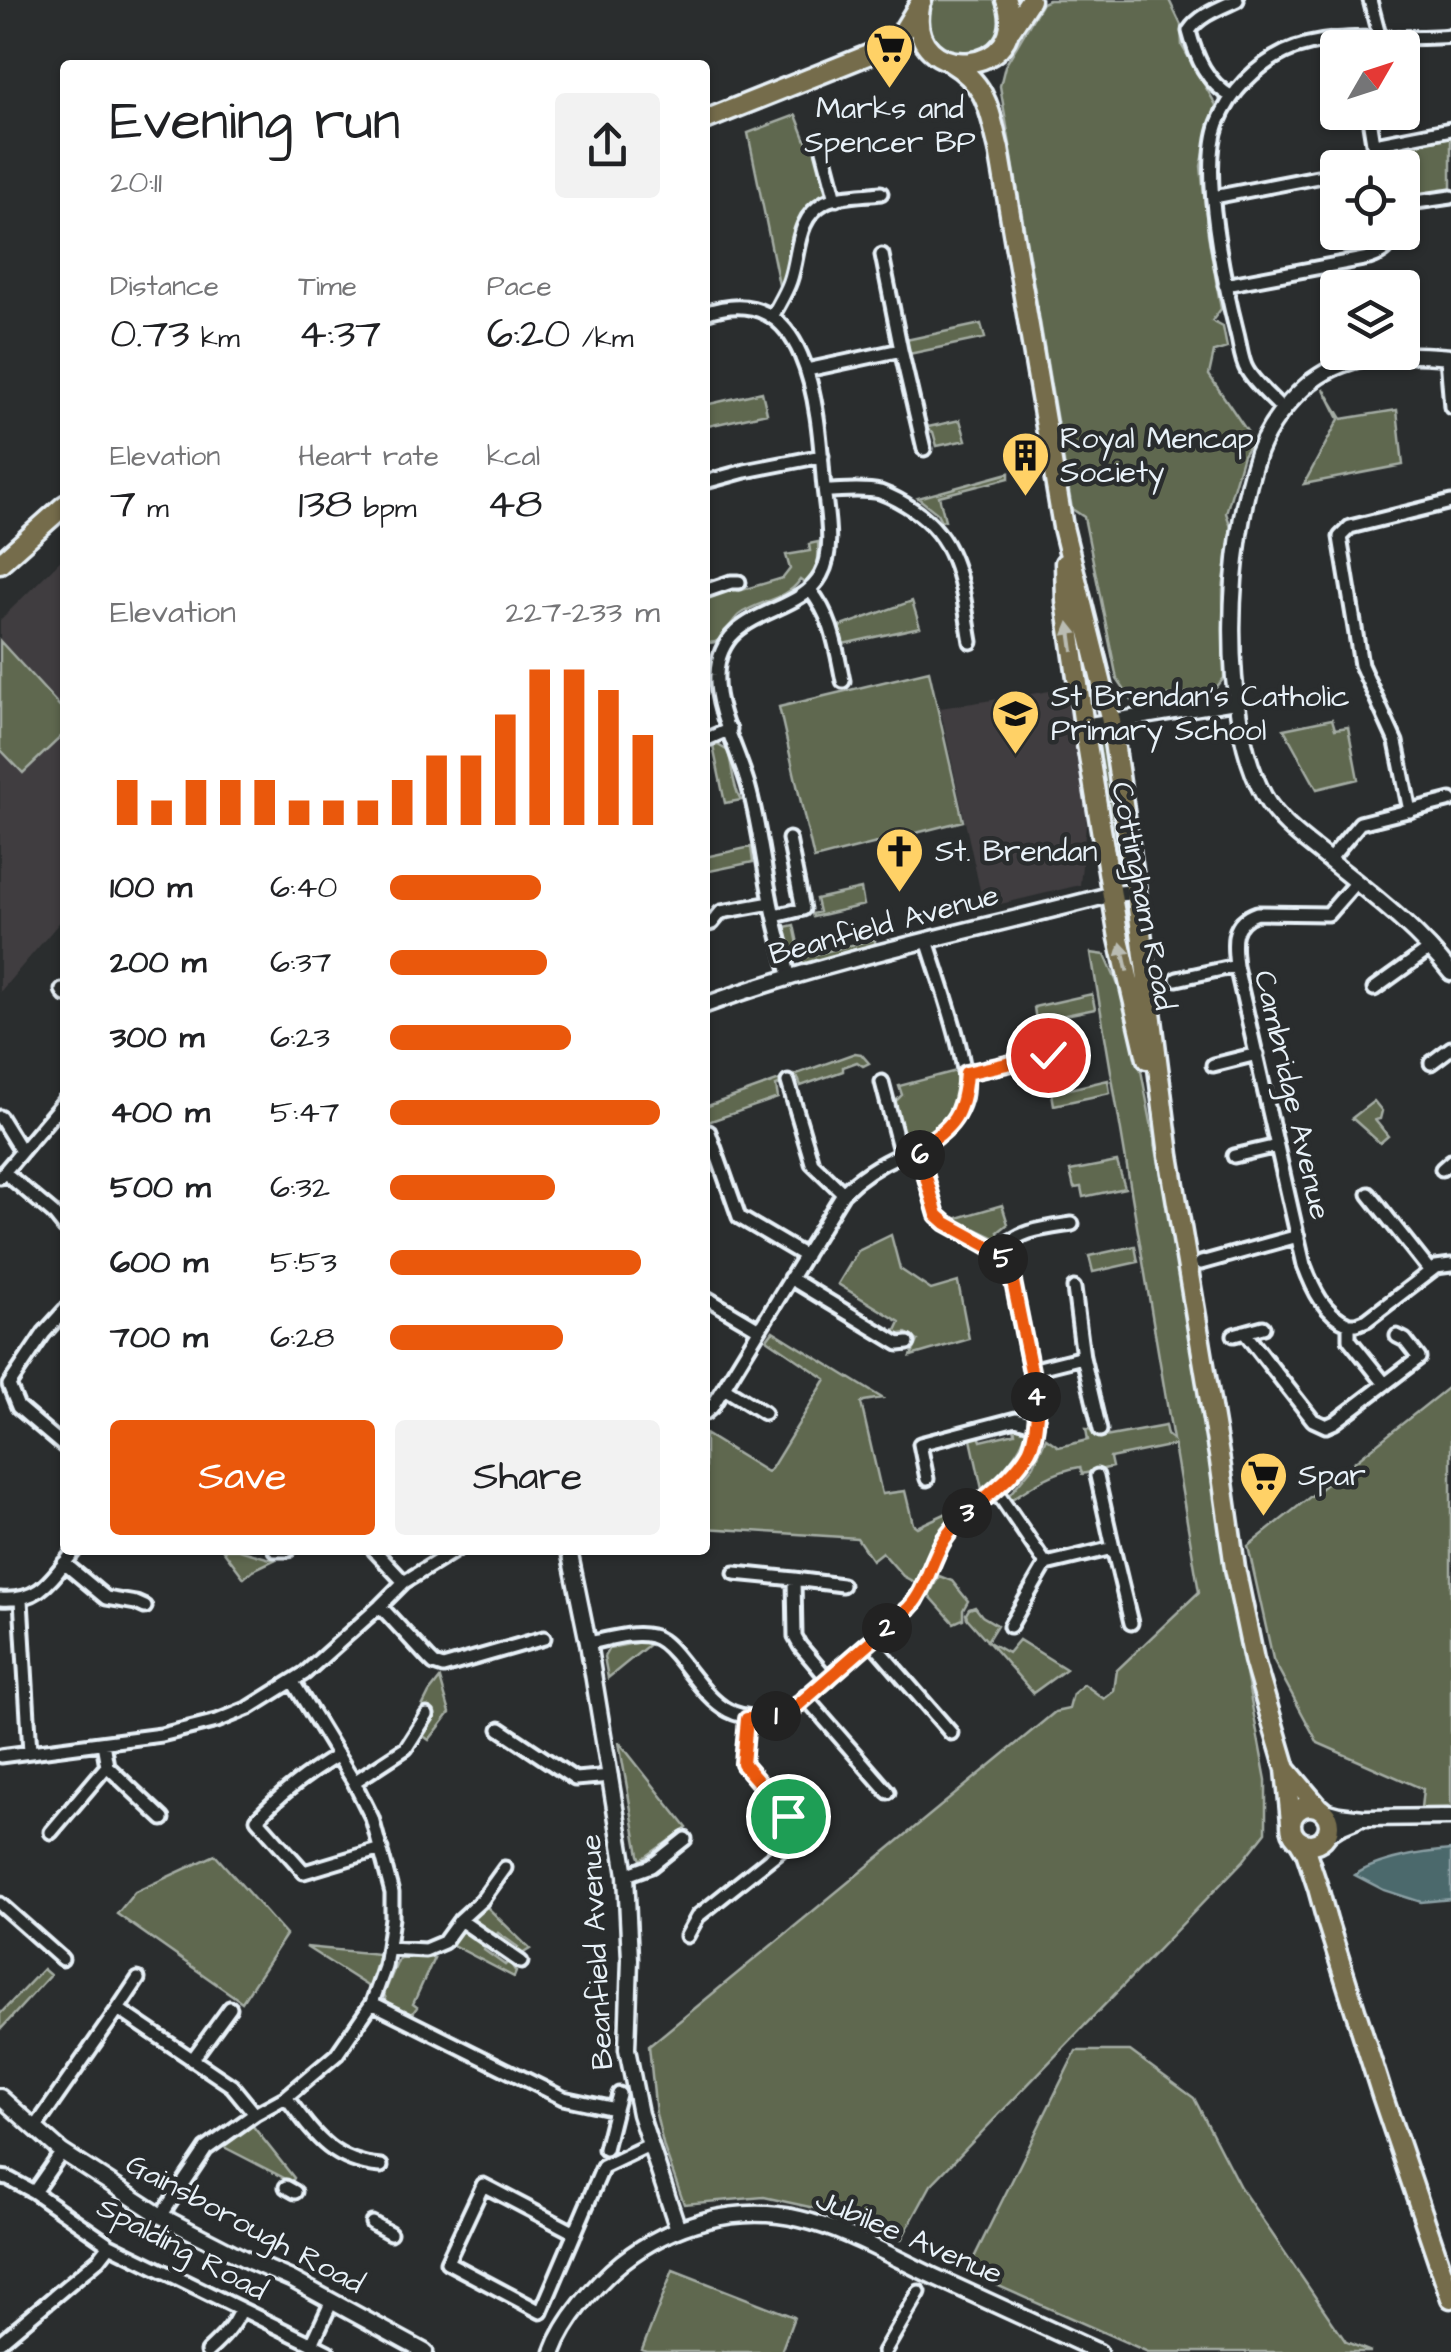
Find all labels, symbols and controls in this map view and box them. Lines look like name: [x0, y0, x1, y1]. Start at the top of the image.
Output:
supermarket icon: Marks and Spencer BP: [864, 22, 916, 90]
north arrow: [1320, 30, 1420, 130]
map controls: [1320, 30, 1420, 370]
text: Evening run: [110, 84, 400, 160]
place label: Marks and Spencer BP: [804, 88, 976, 164]
button: share: [555, 93, 660, 198]
button: locate: [1320, 150, 1420, 250]
text: 20:11: [110, 160, 162, 205]
text: Distance: [110, 267, 219, 306]
text: Time: [298, 267, 357, 306]
text: Pace: [487, 267, 552, 306]
button: layers: [1320, 270, 1420, 370]
text: 0.73: [110, 306, 190, 364]
text: 4:37: [298, 306, 381, 364]
text: 6:20: [487, 306, 571, 364]
text: km: [190, 319, 240, 358]
text: /km: [571, 319, 634, 358]
place label: Royal Mencap Society: [1060, 418, 1254, 495]
building icon: Royal Mencap Society: [999, 430, 1051, 498]
text: Elevation: [110, 437, 220, 476]
text: Heart rate: [298, 437, 439, 476]
text: kcal: [487, 437, 540, 476]
text: 7: [110, 476, 136, 534]
text: 138: [298, 476, 352, 534]
text: 48: [487, 476, 542, 534]
text: m: [136, 489, 169, 528]
text: bpm: [352, 489, 417, 528]
text: Elevation: [110, 590, 236, 635]
text: 227–233 m: [505, 590, 660, 635]
one-way arrow: [1063, 620, 1079, 652]
place label: St Brendan's Catholic Primary School: [1051, 676, 1350, 753]
school or university icon: St Brendan's Catholic Primary School: [990, 688, 1042, 756]
street label: Cottingham Road: [1099, 778, 1186, 1014]
church icon: St. Brendan: [874, 826, 926, 894]
place label: St. Brendan: [935, 831, 1097, 873]
text: 100 m: [110, 865, 192, 910]
text: 6:40: [270, 865, 337, 910]
street label: Beanfield Avenue: [765, 874, 1003, 976]
text: 200 m: [110, 940, 206, 985]
text: 6:37: [270, 940, 331, 985]
one-way arrow: [1116, 941, 1131, 972]
street label: Cambridge Avenue: [1242, 966, 1341, 1224]
pin: [1006, 1013, 1091, 1098]
text: 300 m: [110, 1015, 204, 1060]
text: 6:23: [270, 1015, 330, 1060]
icon: check: [1021, 1028, 1076, 1083]
text: 400 m: [110, 1090, 210, 1135]
text: 5:47: [270, 1090, 339, 1135]
pin: 6: [895, 1130, 945, 1180]
text: 6: [911, 1135, 929, 1174]
text: 500 m: [110, 1165, 211, 1210]
text: 6:32: [270, 1165, 330, 1210]
pin: 5: [978, 1234, 1028, 1284]
text: 5: [993, 1239, 1013, 1278]
text: 600 m: [110, 1240, 208, 1285]
text: 5:53: [270, 1240, 337, 1285]
text: 700 m: [110, 1315, 208, 1360]
text: 6:28: [270, 1315, 334, 1360]
pin: 4: [1011, 1372, 1061, 1422]
text: 4: [1026, 1377, 1046, 1416]
button: Save: [110, 1420, 375, 1535]
button: Share: [395, 1420, 660, 1535]
supermarket icon: Spar: [1237, 1450, 1289, 1518]
place label: Spar: [1298, 1455, 1366, 1497]
pin: 3: [942, 1488, 992, 1538]
text: 3: [960, 1493, 974, 1532]
pin: 2: [862, 1603, 912, 1653]
text: 2: [879, 1608, 895, 1647]
pin: 1: [751, 1691, 801, 1741]
text: 1: [774, 1696, 778, 1735]
pin: [746, 1774, 831, 1859]
icon: arrive: [761, 1789, 816, 1844]
street label: Beanfield Avenue: [570, 1833, 624, 2071]
street label: Gainsborough Road: [118, 2143, 372, 2305]
street label: Jubilee Avenue: [809, 2179, 1009, 2295]
street label: Spalding Road: [89, 2187, 275, 2312]

